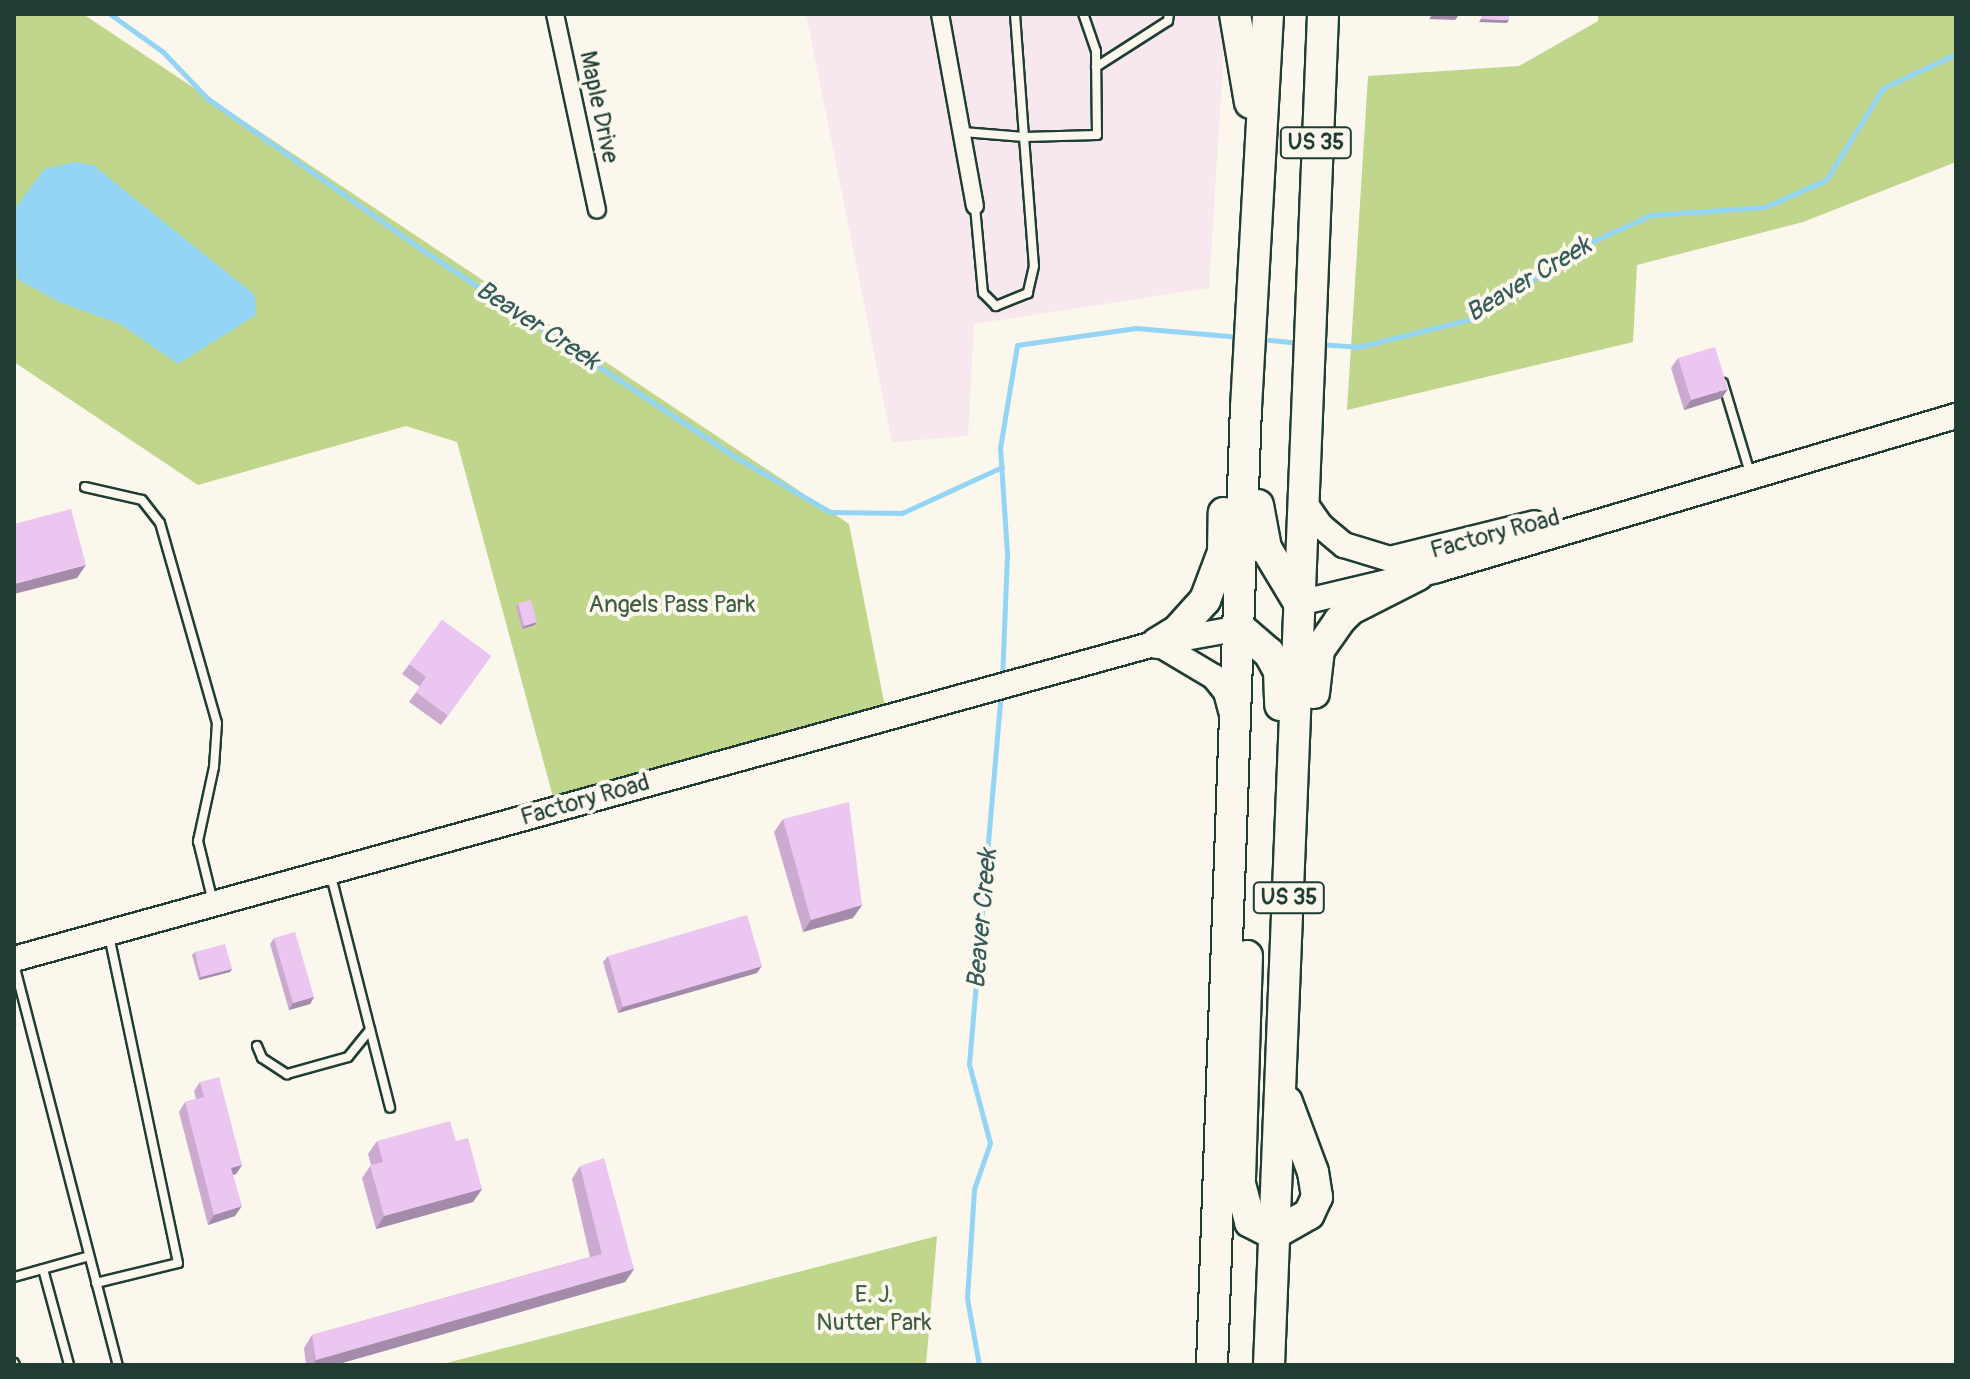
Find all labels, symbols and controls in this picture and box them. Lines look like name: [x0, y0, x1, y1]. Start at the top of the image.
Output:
street label: Maple Drive: [573, 48, 625, 166]
road number: US 35: [1278, 125, 1354, 161]
water label: Beaver Creek: [1461, 230, 1597, 330]
water label: Beaver Creek: [470, 275, 604, 377]
street label: Factory Road: [1427, 503, 1563, 565]
park label: Angels Pass Park: [589, 591, 755, 619]
street label: Factory Road: [517, 768, 653, 832]
water label: Beaver Creek: [961, 848, 1005, 990]
road number: US 35: [1251, 880, 1327, 916]
park label: E. J. Nutter Park: [816, 1281, 932, 1337]

